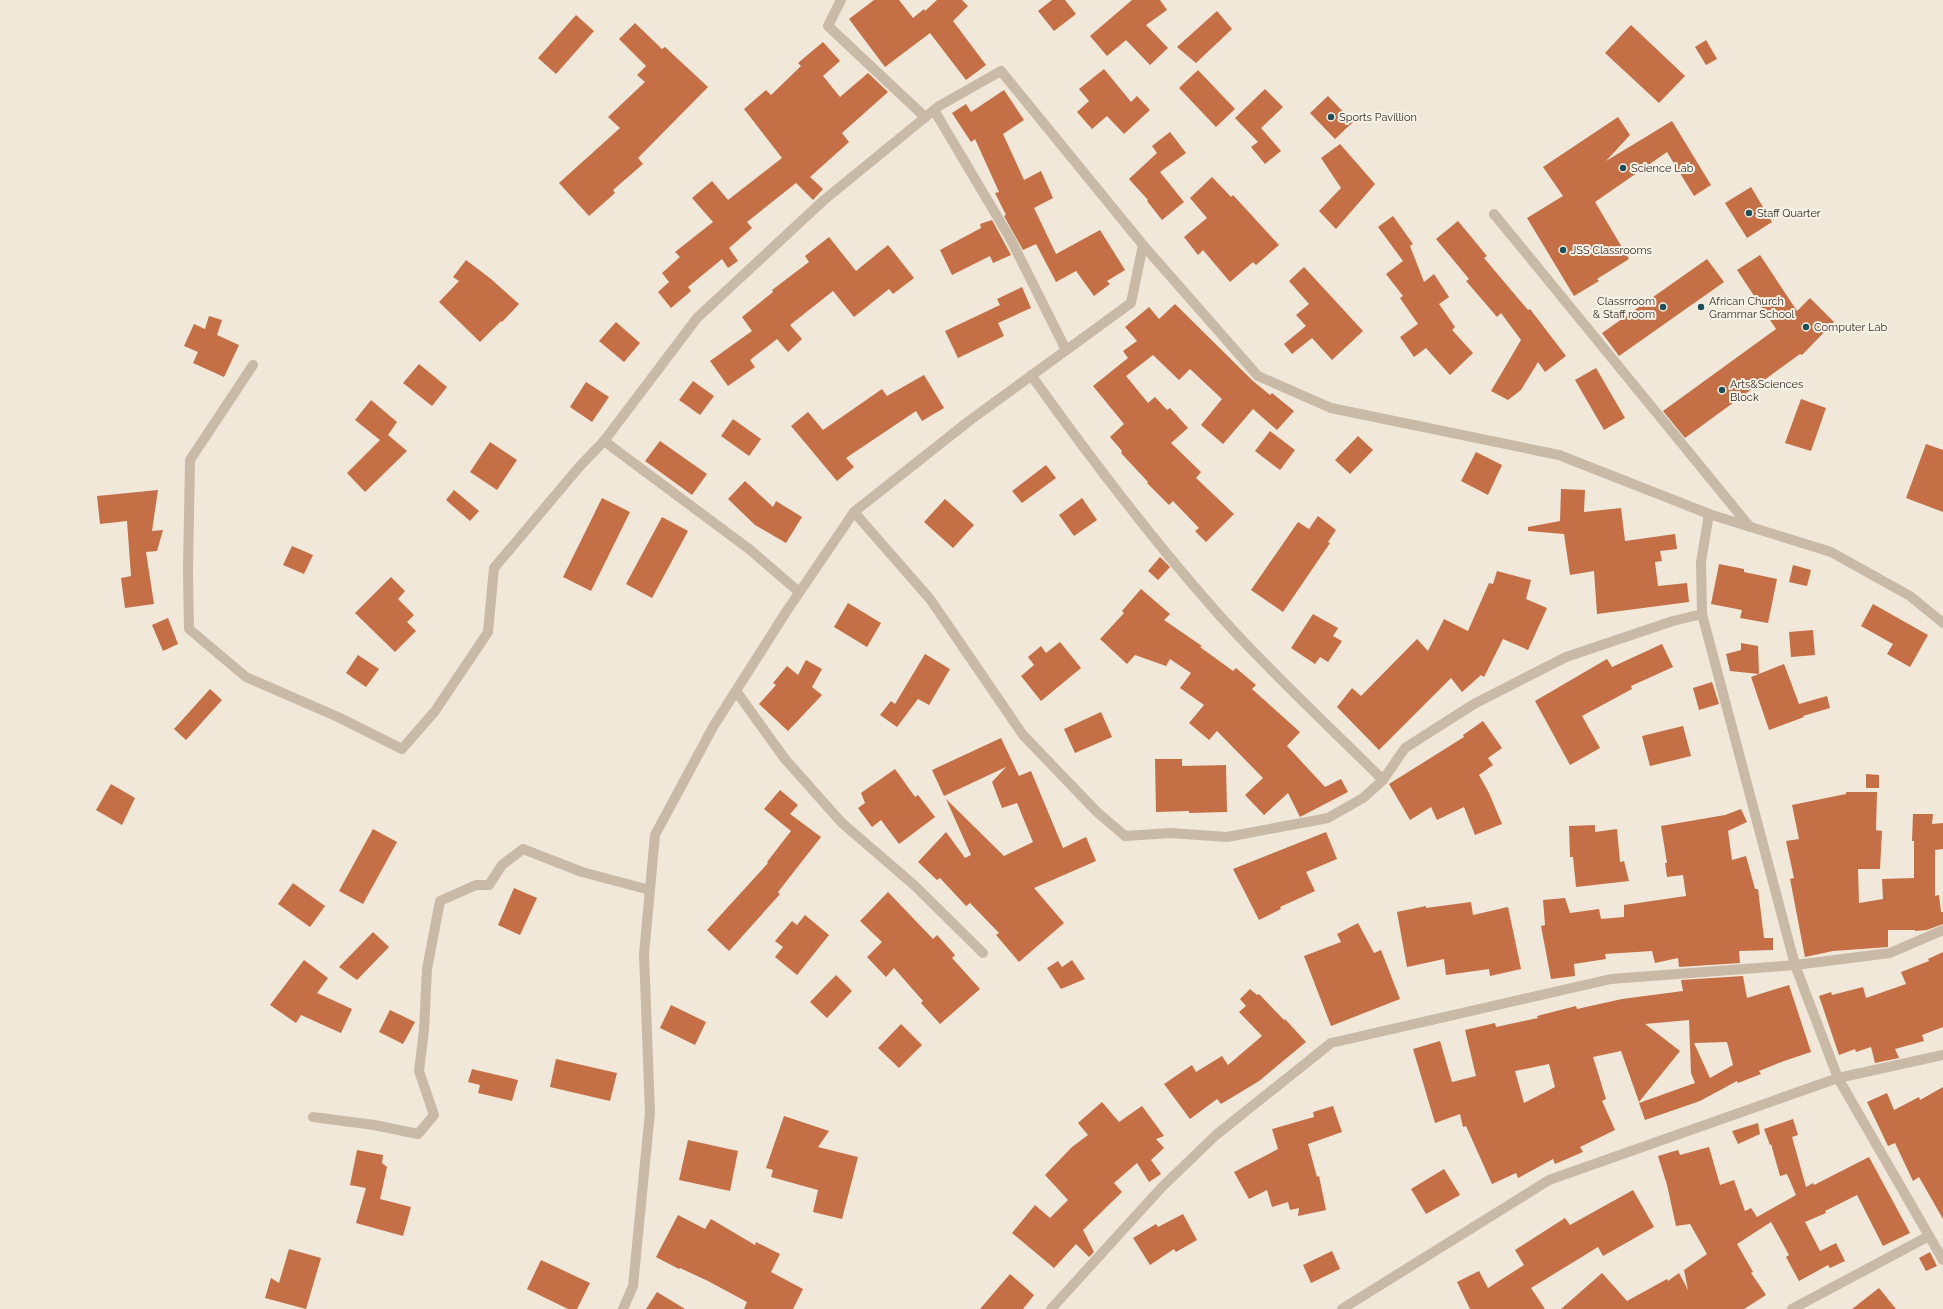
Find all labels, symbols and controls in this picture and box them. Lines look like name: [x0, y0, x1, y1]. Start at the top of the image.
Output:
place label: Sports Pavillion: [1339, 111, 1417, 124]
marker: Sports Pavillion: [1326, 112, 1336, 122]
place label: Science Lab: [1631, 162, 1694, 175]
marker: Science Lab: [1618, 163, 1628, 173]
place label: Staff Quarter: [1757, 207, 1821, 220]
marker: Staff Quarter: [1744, 208, 1754, 218]
place label: JSS Classrooms: [1571, 244, 1652, 257]
marker: JSS Classrooms: [1558, 245, 1568, 255]
place label: Classrroom & Staff room: [1593, 295, 1655, 321]
place label: African Church Grammar School: [1709, 295, 1795, 321]
marker: Classrroom & Staff room: [1658, 302, 1668, 312]
marker: African Church Grammar School: [1696, 302, 1706, 312]
place label: Computer Lab: [1814, 321, 1887, 334]
marker: Computer Lab: [1801, 322, 1811, 332]
place label: Arts&Sciences Block: [1730, 378, 1803, 404]
marker: Arts&Sciences Block: [1717, 385, 1727, 395]

